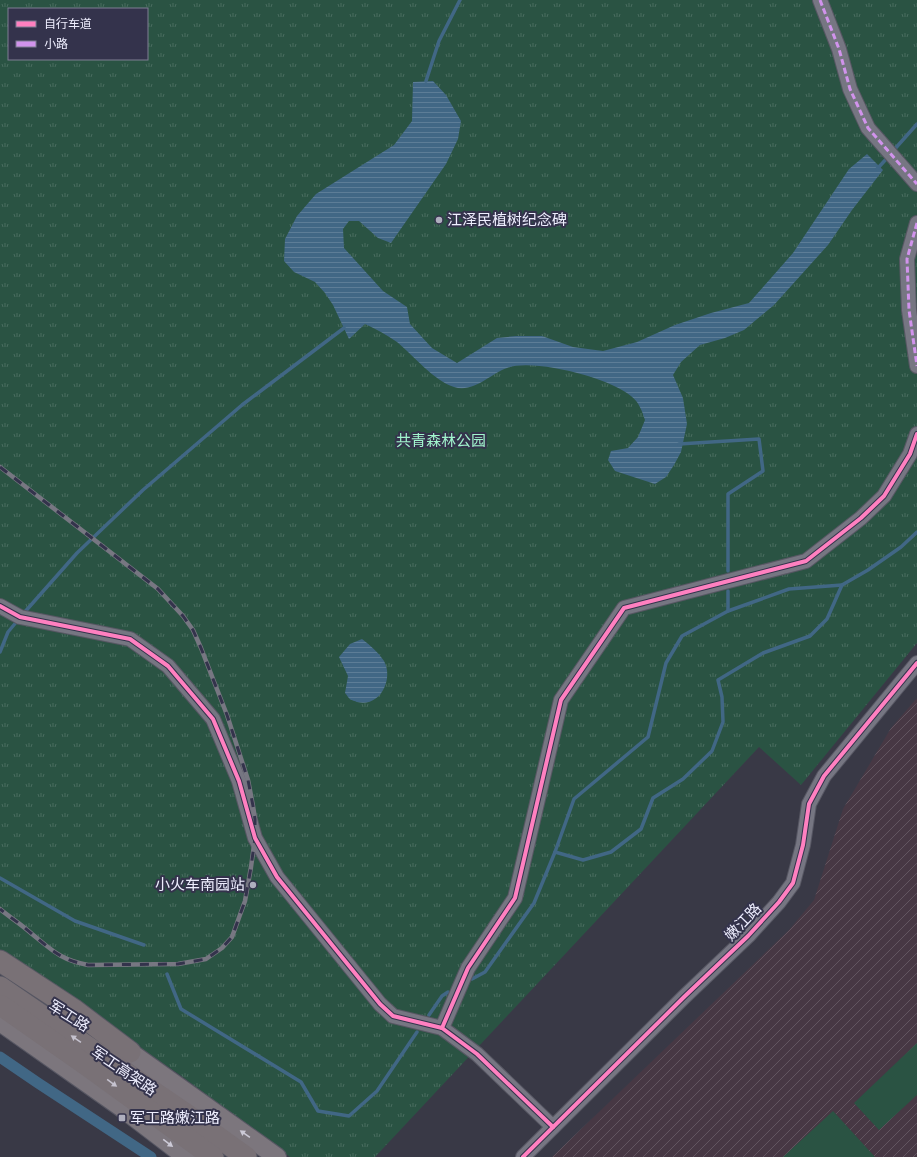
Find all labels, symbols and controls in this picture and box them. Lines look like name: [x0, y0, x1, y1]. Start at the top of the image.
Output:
legend: [8, 8, 148, 60]
text: 自行车道: [44, 17, 92, 32]
text: 小路: [44, 37, 68, 52]
place label: 江泽民植树纪念碑: [447, 211, 567, 229]
marker: 江泽民植树纪念碑: [434, 215, 444, 225]
park label: 共青森林公园: [396, 432, 486, 450]
place label: 小火车南园站: [155, 876, 245, 894]
marker: 小火车南园站: [248, 880, 258, 890]
street label: 嫩江路: [721, 900, 765, 944]
street label: 军工路: [45, 996, 93, 1036]
one-way arrow: [71, 1035, 81, 1043]
street label: 军工高架路: [88, 1043, 160, 1099]
one-way arrow: [107, 1079, 118, 1088]
place label: 军工路嫩江路: [130, 1109, 220, 1127]
marker: 军工路嫩江路: [117, 1113, 127, 1123]
one-way arrow: [240, 1130, 250, 1138]
one-way arrow: [162, 1139, 173, 1147]

